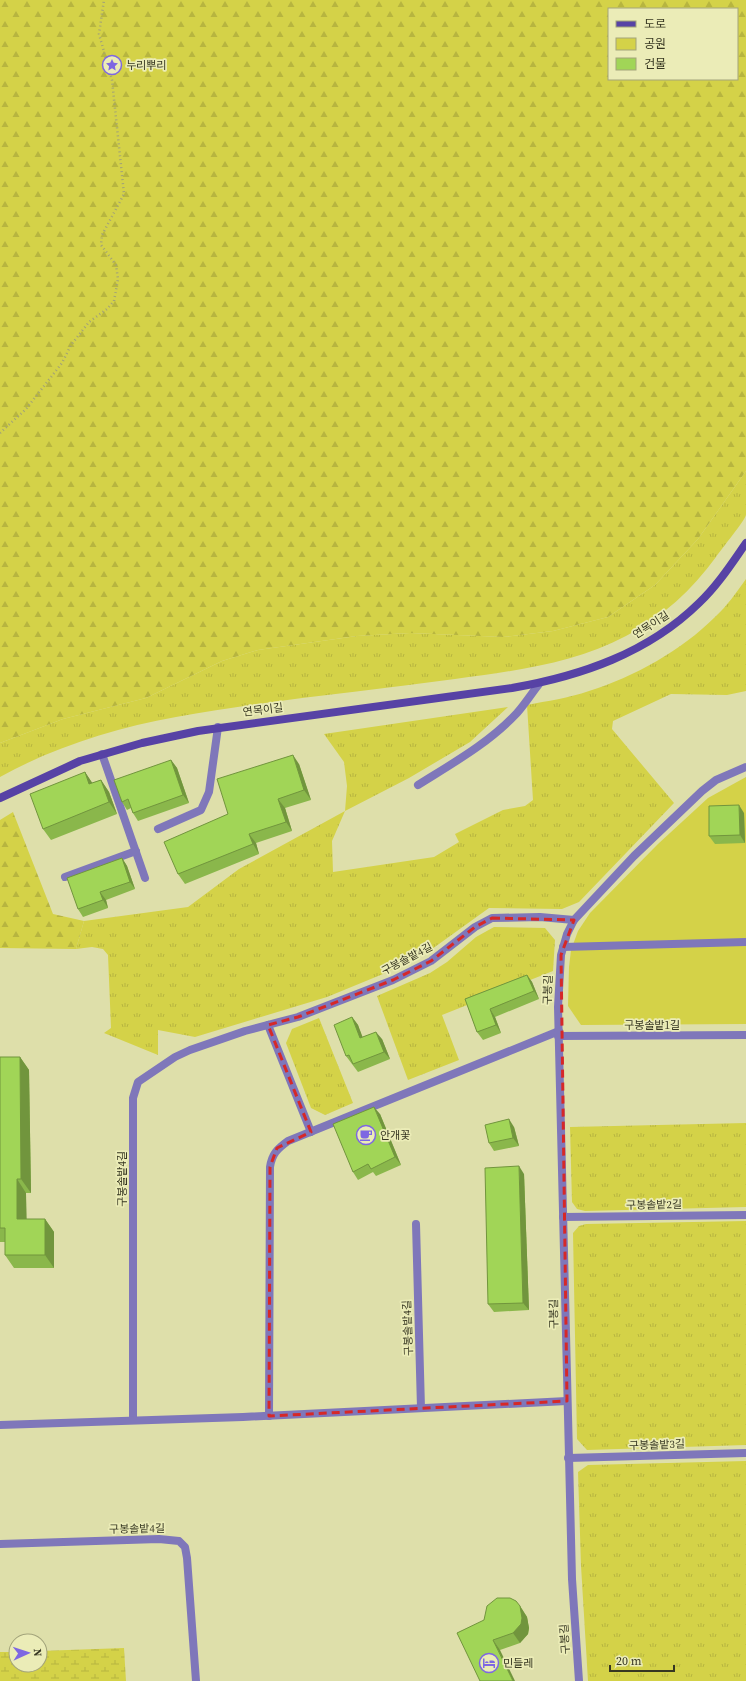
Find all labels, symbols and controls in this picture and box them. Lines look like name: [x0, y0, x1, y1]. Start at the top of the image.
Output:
legend: [608, 8, 738, 80]
text: 도로: [644, 16, 666, 32]
text: 공원: [644, 36, 666, 52]
place icon: 누리뿌리: [101, 54, 123, 76]
text: 건물: [644, 56, 666, 72]
place label: 누리뿌리: [126, 58, 166, 73]
street label: 연목이길: [630, 608, 672, 642]
street label: 연목이길: [242, 700, 284, 720]
street label: 구봉솔밭4길: [379, 939, 435, 979]
street label: 구봉길: [540, 975, 556, 1005]
street label: 구봉솔밭1길: [624, 1018, 680, 1033]
cafe icon: 안개꽃: [355, 1124, 377, 1146]
place label: 안개꽃: [380, 1128, 410, 1143]
street label: 구봉솔밭4길: [115, 1151, 130, 1207]
street label: 구봉솔밭2길: [626, 1197, 682, 1213]
street label: 구봉길: [546, 1299, 562, 1329]
street label: 구봉솔밭4길: [400, 1300, 416, 1356]
street label: 구봉솔밭3길: [629, 1437, 685, 1453]
street label: 구봉솔밭4길: [109, 1521, 165, 1537]
street label: 구봉길: [556, 1623, 574, 1655]
north arrow: [8, 1633, 48, 1673]
scale bar: [610, 1647, 674, 1673]
text: N: [30, 1648, 45, 1657]
hotel icon: 민들레: [478, 1652, 500, 1674]
text: 20 m: [616, 1653, 642, 1669]
place label: 민들레: [503, 1656, 533, 1671]

